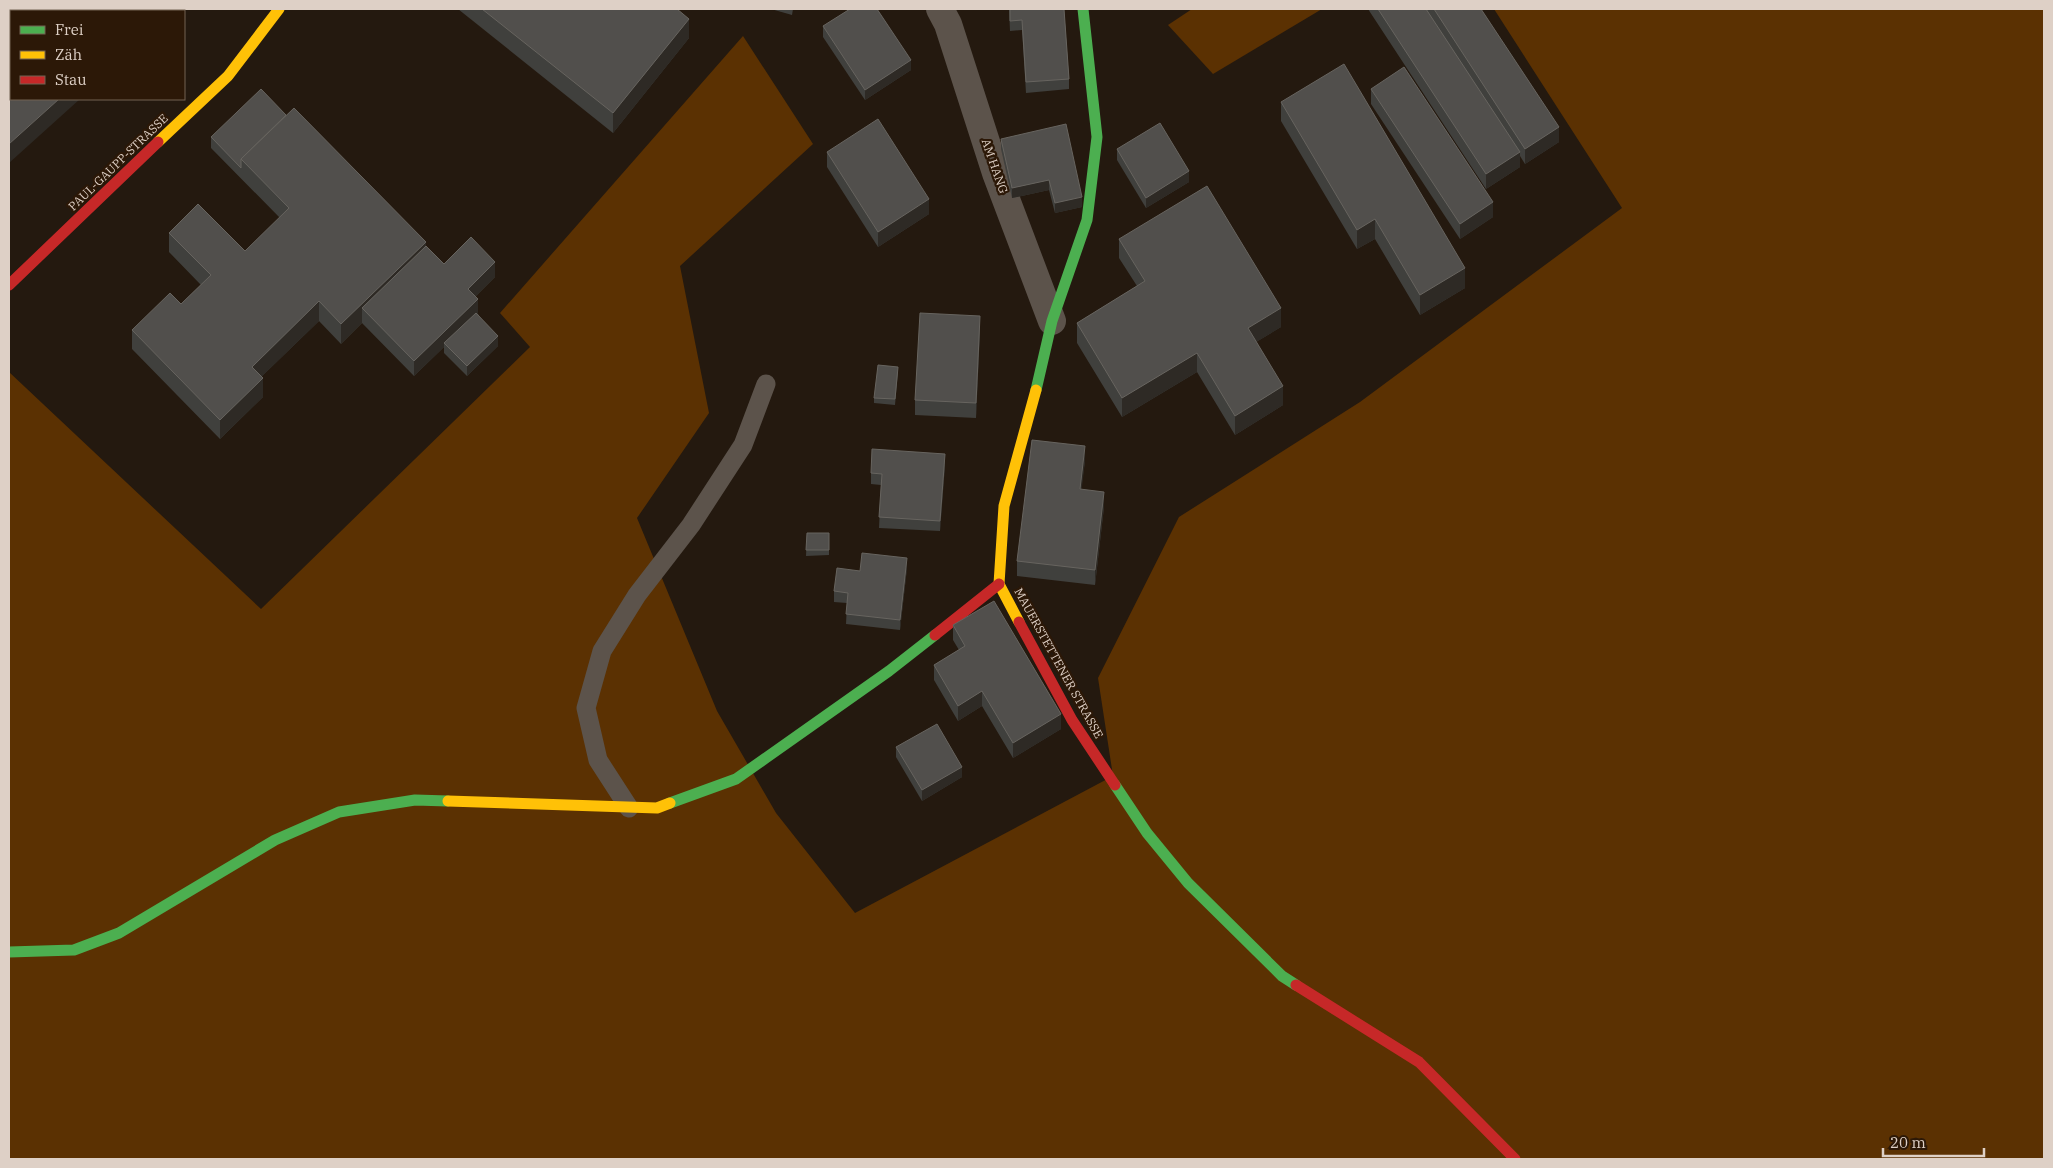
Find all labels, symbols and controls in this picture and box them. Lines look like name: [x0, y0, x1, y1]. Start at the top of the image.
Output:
legend: [10, 10, 185, 100]
text: Frei: [55, 20, 84, 39]
text: Zäh: [55, 45, 82, 64]
text: Stau: [55, 70, 87, 89]
street label: PAUL-GAUPP-STRASSE: [65, 110, 171, 214]
street label: AM HANG: [979, 137, 1012, 196]
street label: MAUERSTETTENER STRASSE: [1011, 585, 1107, 741]
scale bar: [1883, 1126, 1984, 1158]
text: 20 m: [1890, 1133, 1926, 1152]

